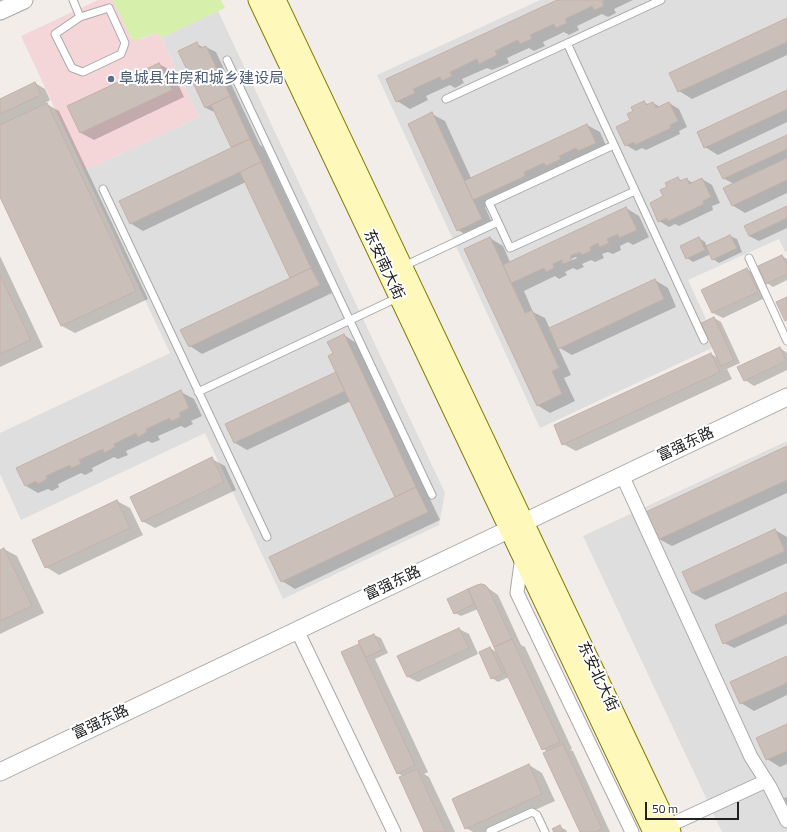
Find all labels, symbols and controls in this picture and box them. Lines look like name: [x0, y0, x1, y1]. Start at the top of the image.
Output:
place label: 阜城县住房和城乡建设局: [119, 70, 284, 88]
marker: 阜城县住房和城乡建设局: [106, 74, 116, 84]
street label: 东安南大街: [359, 227, 407, 303]
street label: 富强东路: [655, 424, 717, 466]
street label: 富强东路: [362, 563, 424, 605]
street label: 东安北大街: [573, 639, 621, 715]
street label: 富强东路: [70, 702, 132, 744]
scale bar: [647, 794, 741, 820]
text: 50 m: [652, 799, 678, 818]

